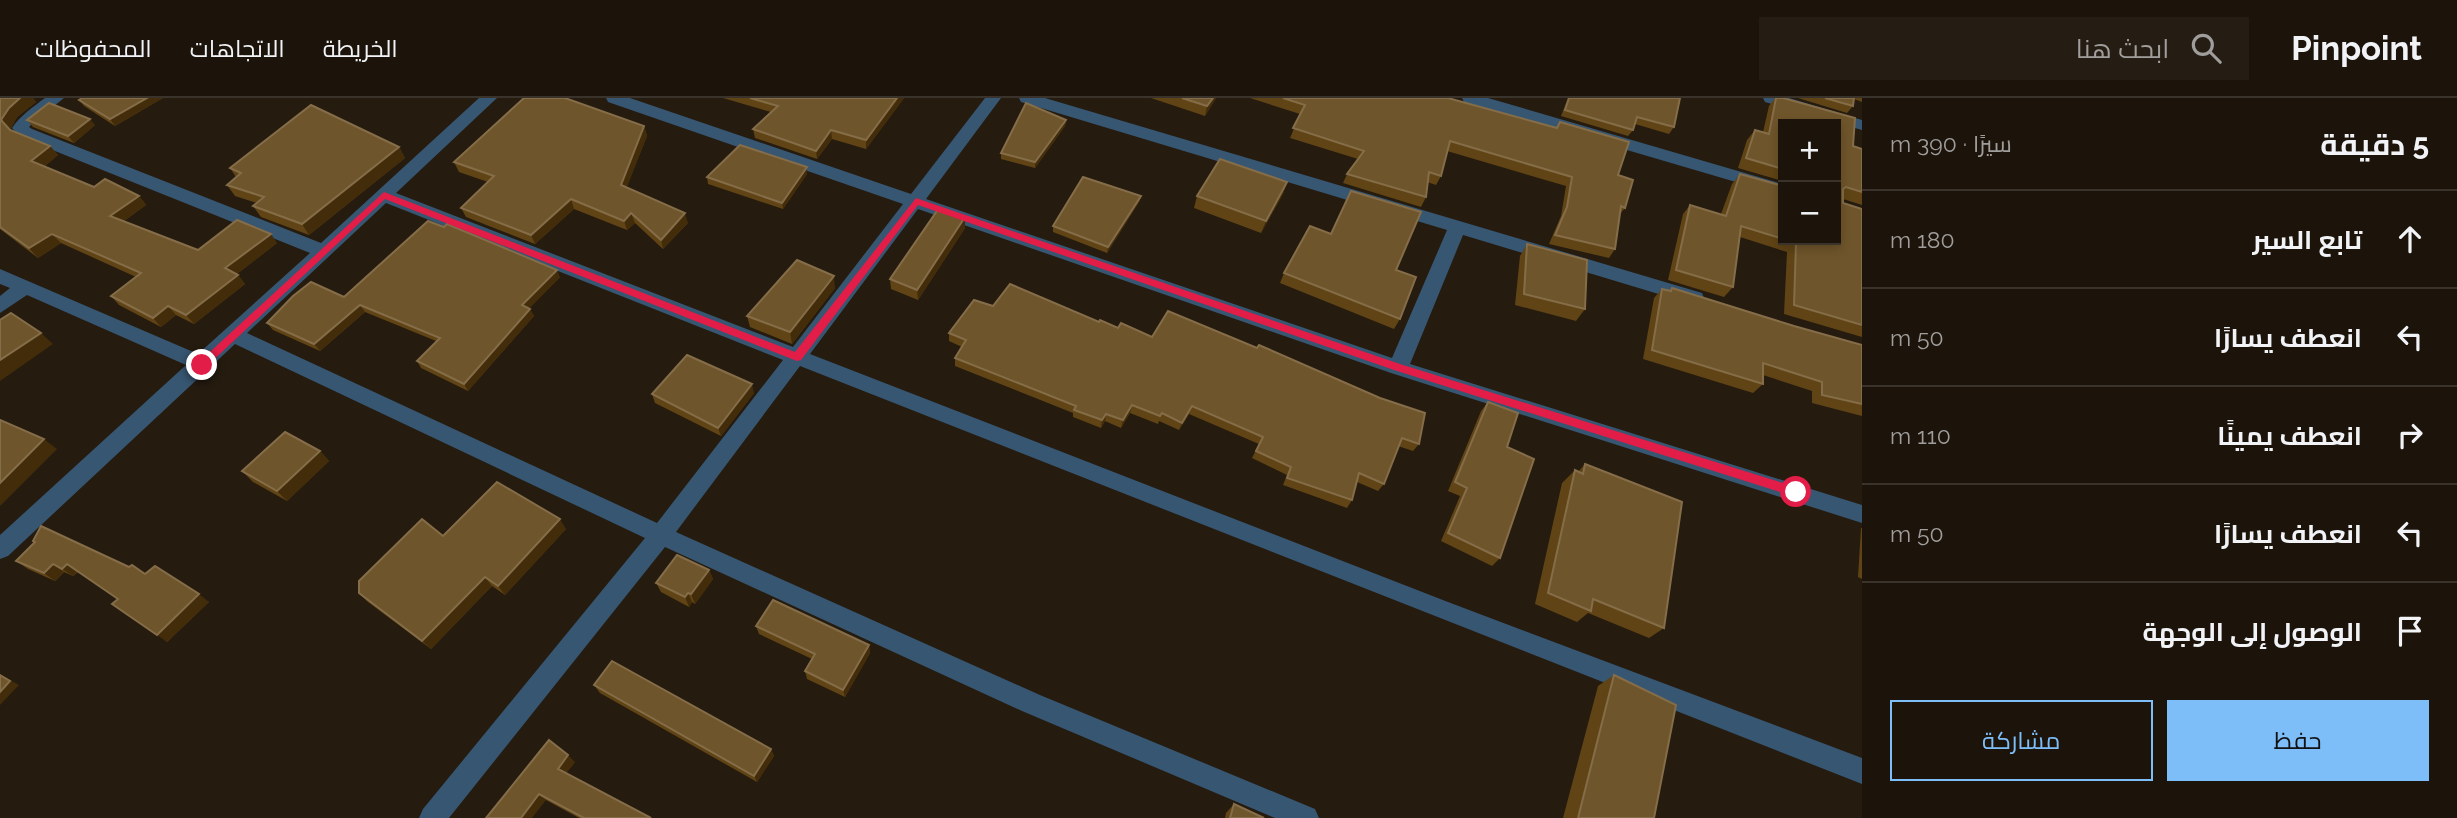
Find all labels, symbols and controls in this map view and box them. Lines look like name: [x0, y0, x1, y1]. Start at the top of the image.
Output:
search box: [1759, 17, 2249, 80]
icon: search: [2187, 29, 2225, 67]
text: Pinpoint: [2291, 29, 2422, 68]
text: المحفوظات: [35, 34, 152, 63]
text: الاتجاهات: [190, 34, 285, 63]
text: الخريطة: [323, 34, 398, 63]
text: ابحث هنا: [2076, 34, 2169, 64]
map controls: [1778, 119, 1841, 245]
button: +: [1778, 119, 1841, 182]
text: 5 دقيقة: [2320, 127, 2429, 162]
text: سيرًا · 390 m: [1890, 130, 2012, 157]
button: −: [1778, 182, 1841, 245]
icon: ahead: [2391, 220, 2429, 258]
text: تابع السير: [2252, 225, 2362, 255]
text: 180 m: [1890, 226, 1955, 253]
icon: left: [2391, 318, 2429, 356]
text: انعطف يسارًا: [2214, 323, 2362, 353]
text: 50 m: [1890, 324, 1944, 351]
route end: [186, 349, 217, 380]
icon: right: [2391, 416, 2429, 454]
text: انعطف يمينًا: [2217, 421, 2362, 451]
text: 110 m: [1890, 422, 1951, 449]
route start: [1780, 476, 1811, 507]
icon: left: [2391, 514, 2429, 552]
text: انعطف يسارًا: [2214, 519, 2362, 549]
text: 50 m: [1890, 520, 1944, 547]
icon: arrive: [2391, 612, 2429, 650]
text: الوصول إلى الوجهة: [2142, 617, 2362, 647]
button: مشاركة: [1890, 700, 2153, 781]
button: حفظ: [2167, 700, 2429, 781]

